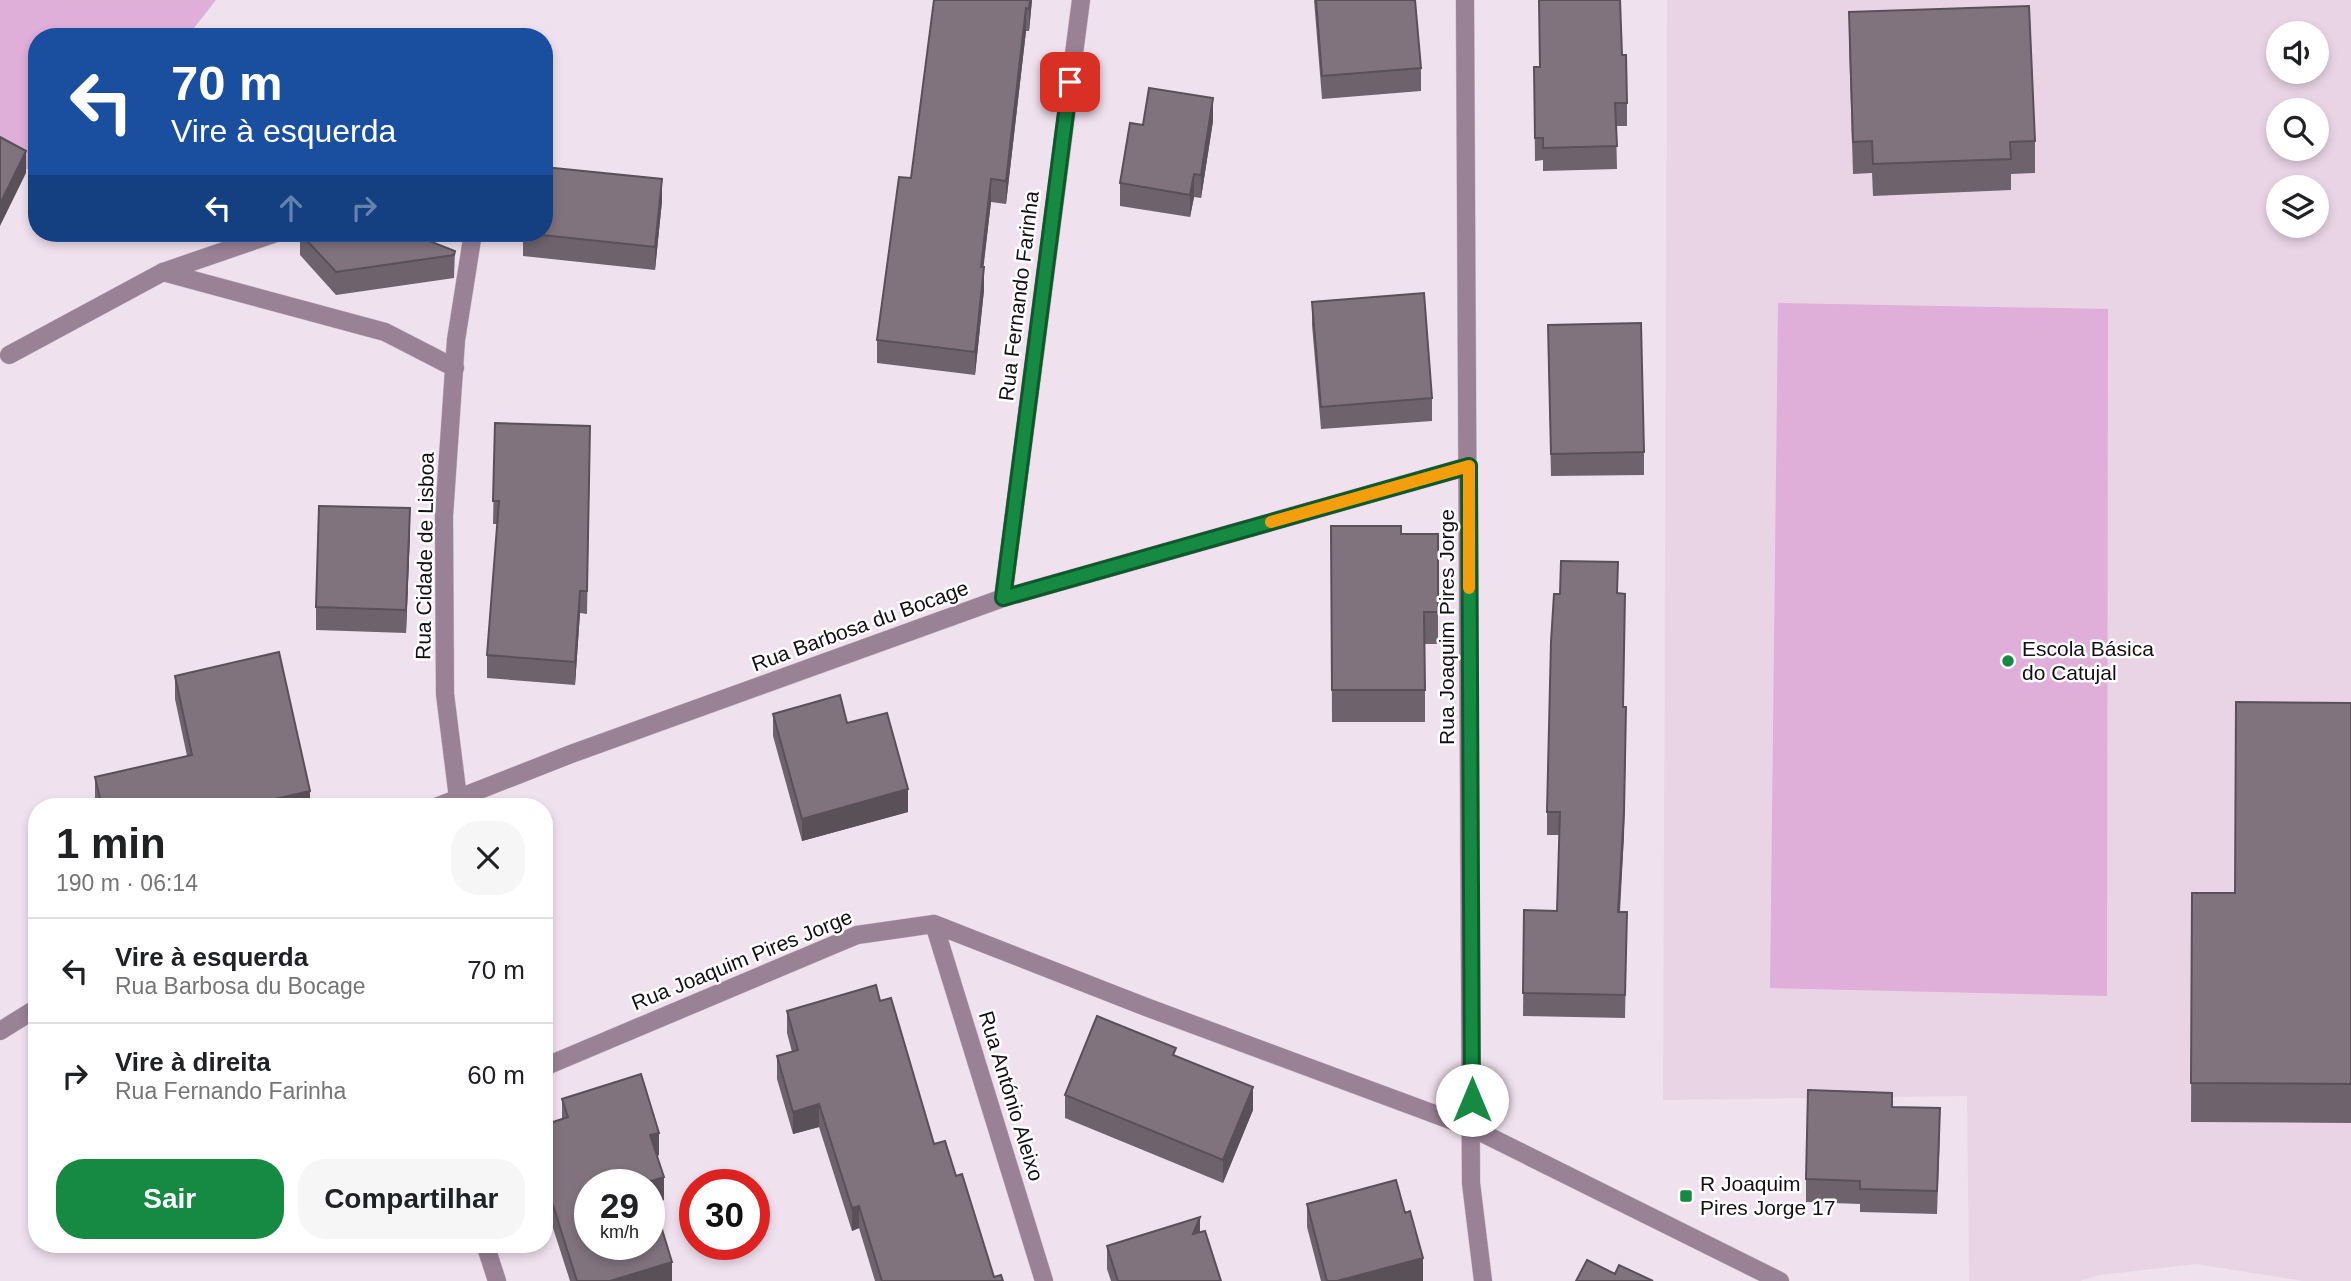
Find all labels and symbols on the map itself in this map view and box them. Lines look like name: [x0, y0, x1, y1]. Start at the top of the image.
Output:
pin: [1040, 52, 1100, 112]
street label: Rua Fernando Farinha: [994, 189, 1043, 402]
street label: Rua Cidade de Lisboa: [411, 452, 438, 660]
street label: Rua Joaquim Pires Jorge: [1435, 509, 1458, 745]
street label: Rua Barbosa du Bocage: [748, 576, 971, 675]
place label: Escola Básica do Catujal: [2022, 637, 2154, 684]
marker: Escola Básica do Catujal: [2000, 653, 2016, 669]
street label: Rua Joaquim Pires Jorge: [628, 905, 855, 1014]
street label: Rua António Aleixo: [975, 1008, 1048, 1184]
position arrow: [1435, 1063, 1509, 1137]
speed limit sign: 30: [679, 1169, 770, 1260]
place label: R Joaquim Pires Jorge 17: [1700, 1172, 1835, 1219]
marker: R Joaquim Pires Jorge 17: [1678, 1188, 1694, 1204]

